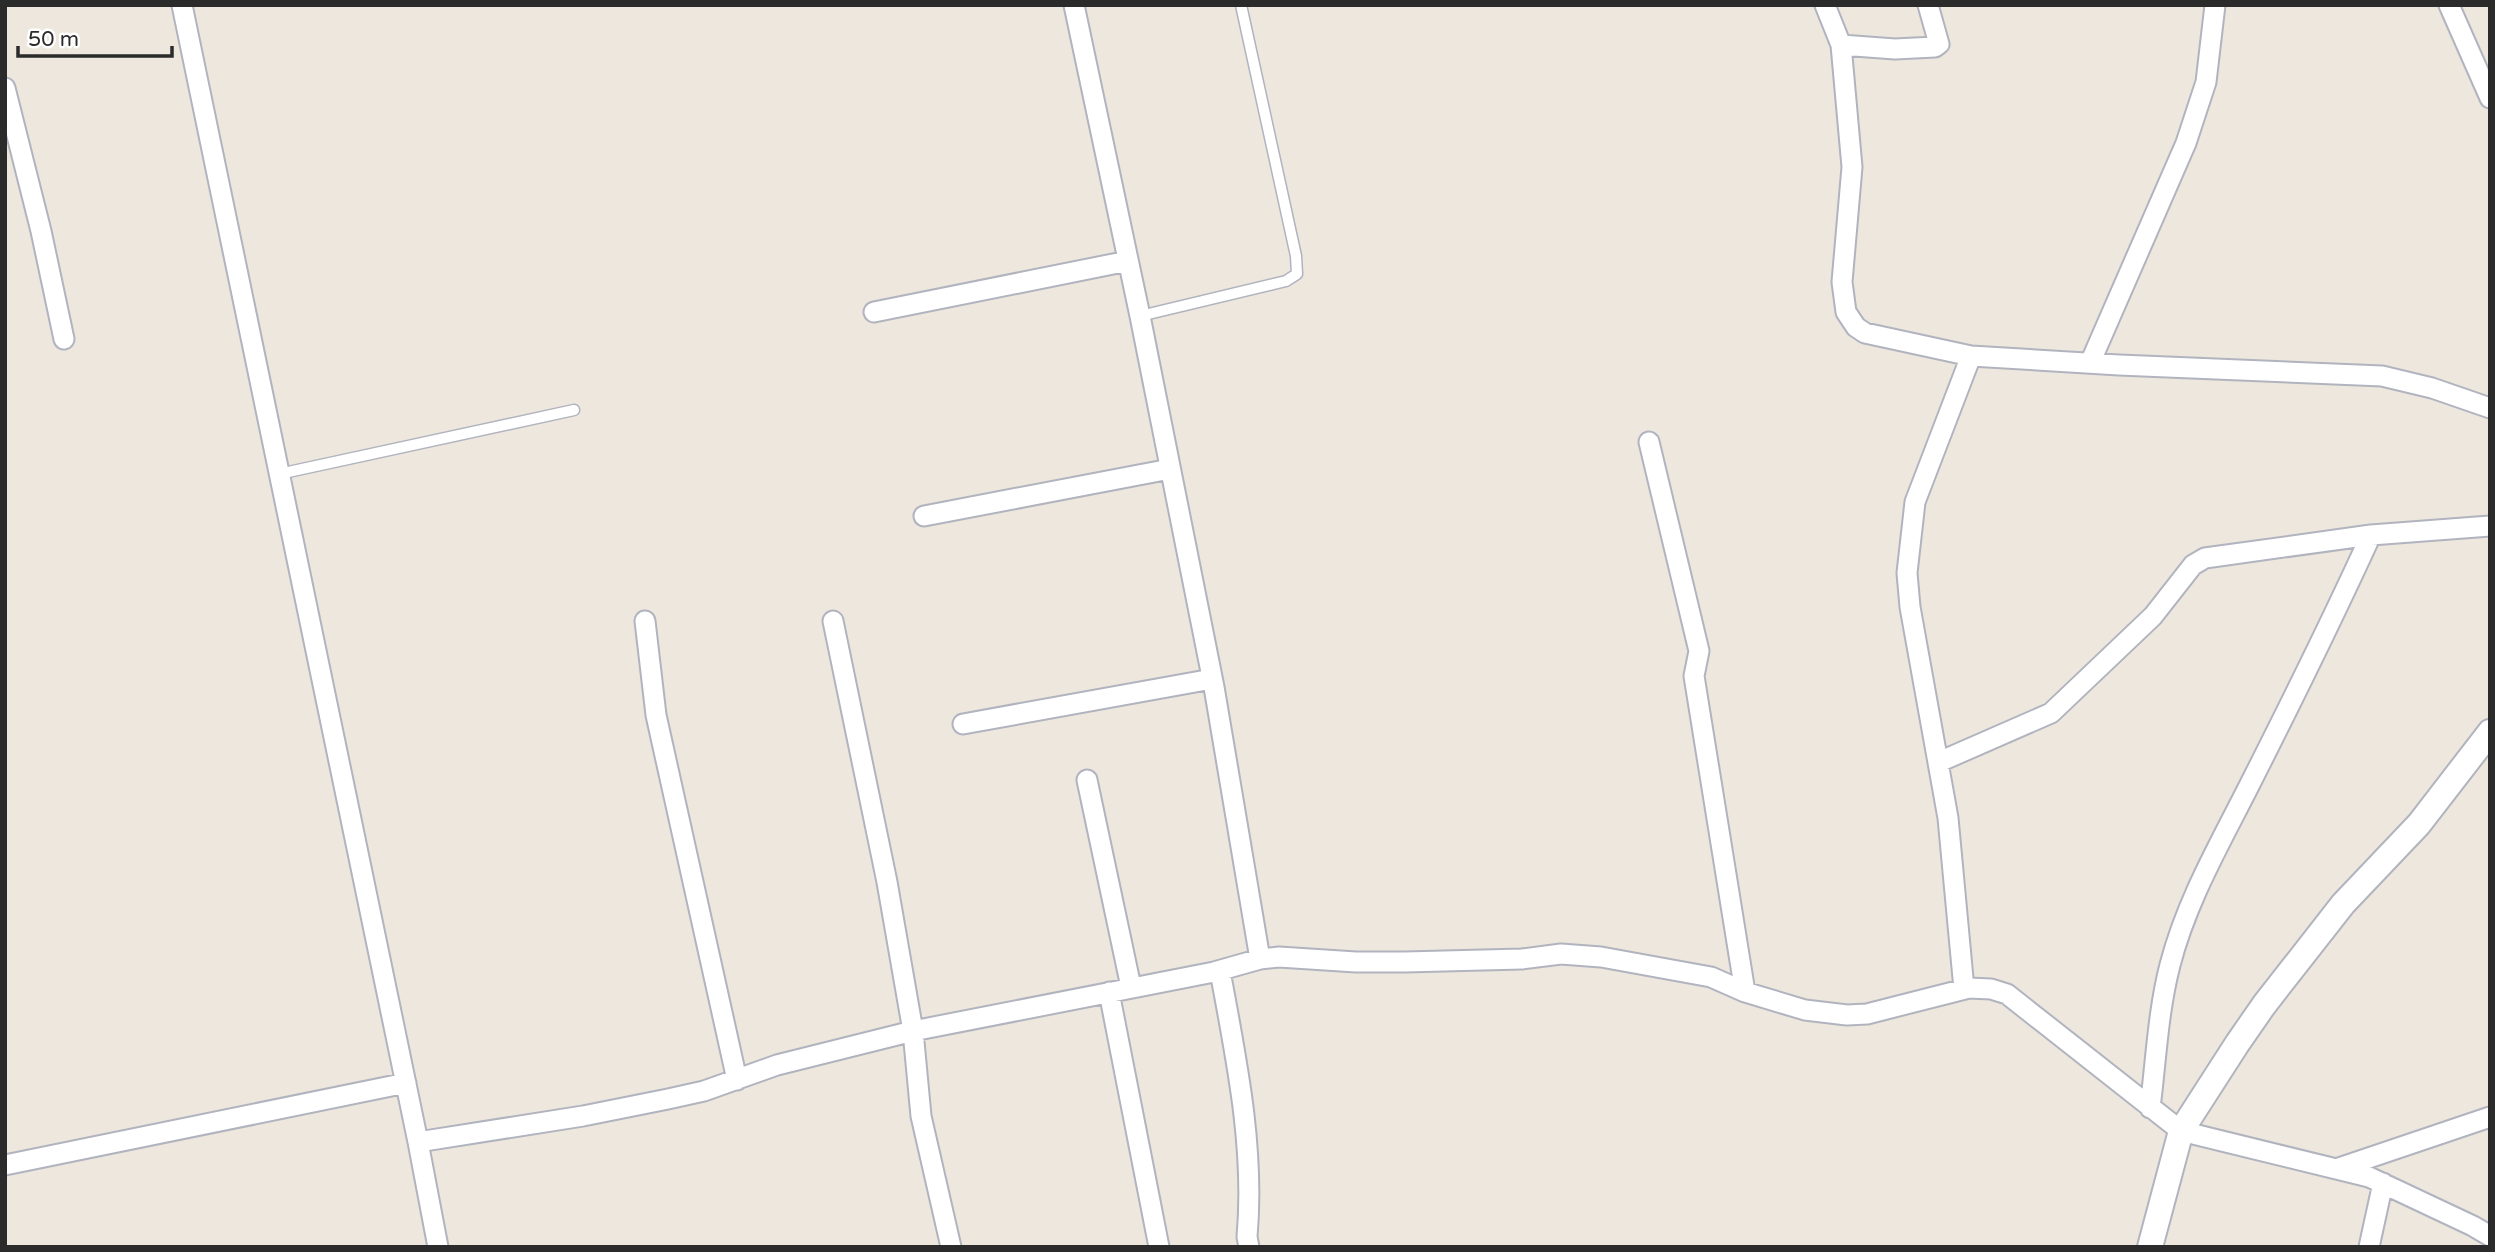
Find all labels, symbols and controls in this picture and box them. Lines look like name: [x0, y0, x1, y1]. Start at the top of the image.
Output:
scale bar: [18, 14, 172, 58]
text: 50 m: [28, 27, 79, 52]

